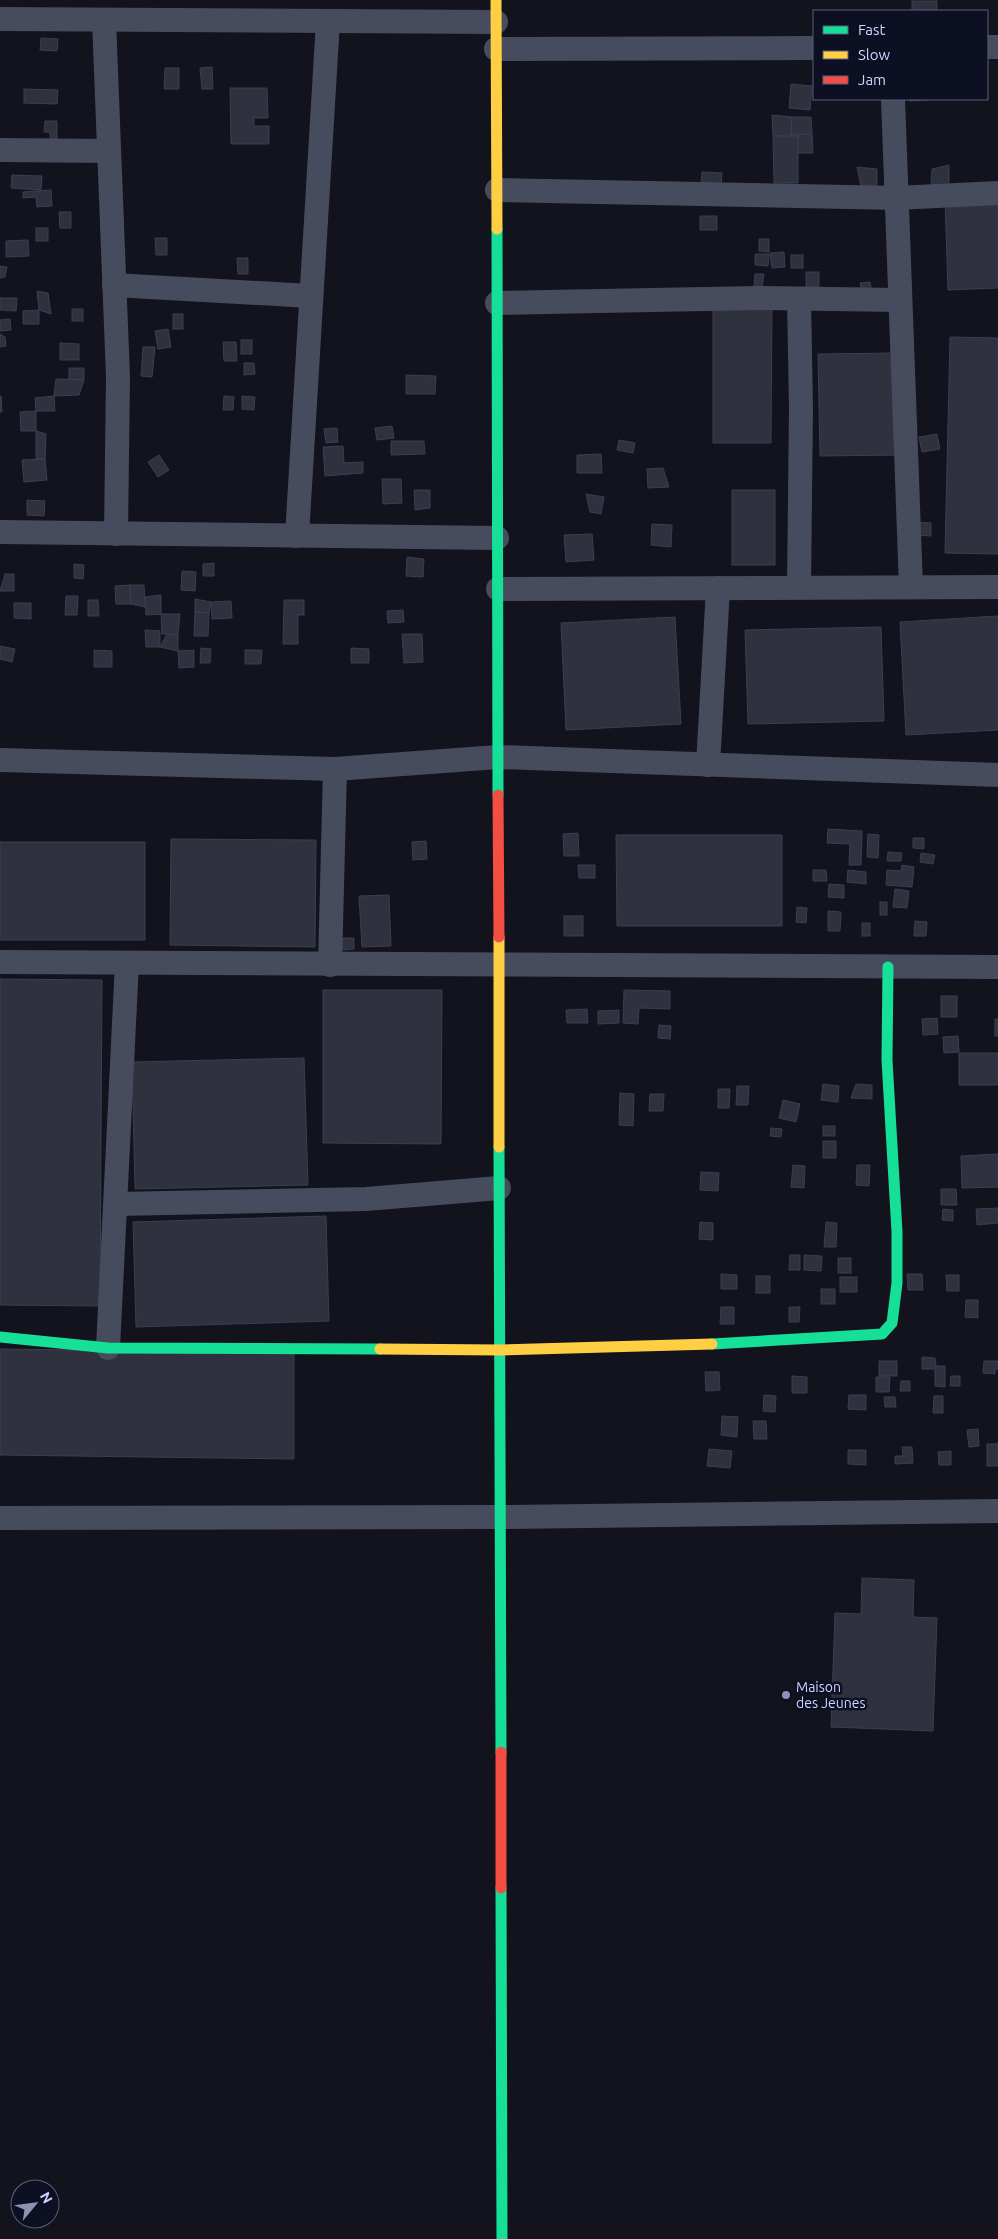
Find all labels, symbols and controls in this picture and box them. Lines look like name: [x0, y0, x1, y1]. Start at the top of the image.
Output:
legend: [813, 10, 988, 100]
text: Fast: [858, 21, 886, 38]
text: Slow: [858, 46, 891, 63]
text: Jam: [858, 71, 886, 88]
place label: Maison des Jeunes: [796, 1679, 866, 1711]
marker: Maison des Jeunes: [780, 1689, 792, 1701]
north arrow: [10, 2179, 60, 2229]
text: N: [37, 2189, 56, 2206]

